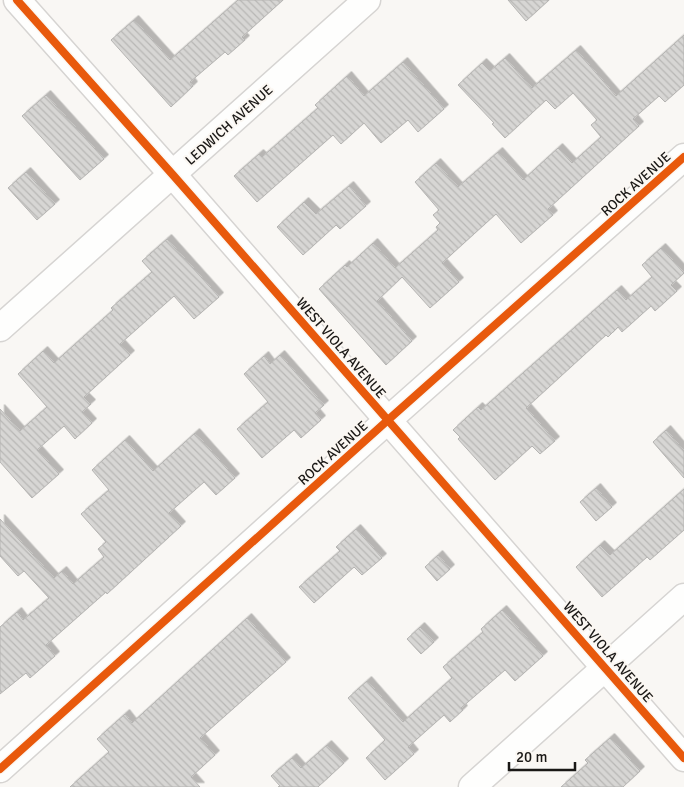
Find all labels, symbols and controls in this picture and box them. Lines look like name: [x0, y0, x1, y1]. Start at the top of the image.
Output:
street label: LEDWICH AVENUE: [182, 81, 276, 169]
street label: ROCK AVENUE: [598, 148, 674, 220]
street label: WEST VIOLA AVENUE: [293, 294, 389, 402]
street label: ROCK AVENUE: [295, 417, 371, 489]
street label: WEST VIOLA AVENUE: [560, 598, 656, 706]
scale bar: [509, 740, 575, 772]
text: 20 m: [516, 748, 547, 766]

